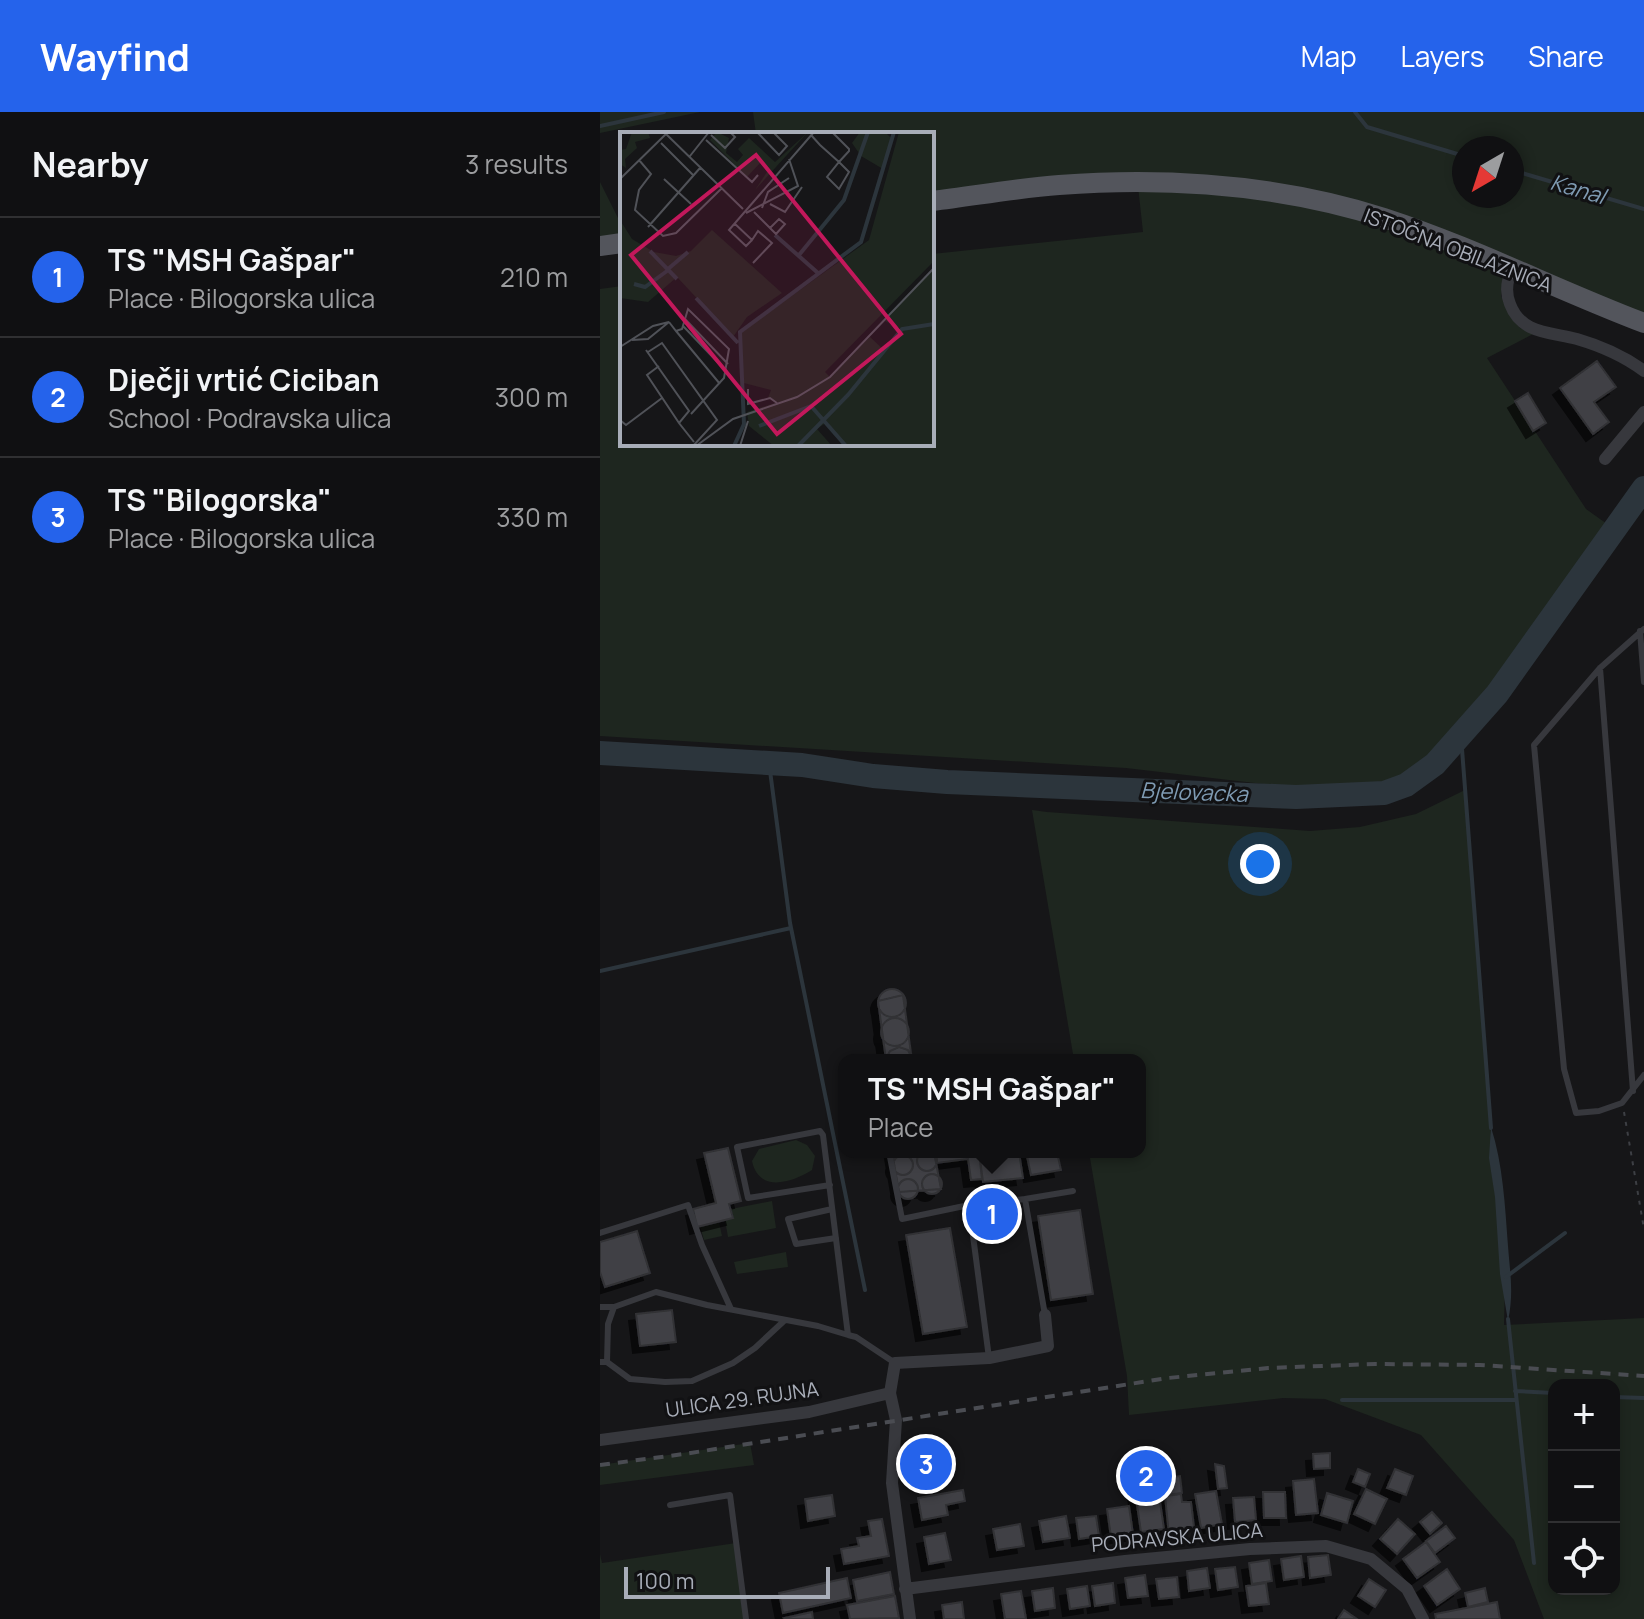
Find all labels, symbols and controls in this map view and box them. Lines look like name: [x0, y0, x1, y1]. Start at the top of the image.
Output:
text: Wayfind: [40, 30, 190, 82]
text: Map: [1301, 37, 1357, 75]
text: Layers: [1401, 37, 1484, 75]
text: Share: [1528, 37, 1604, 75]
inset map: [620, 132, 934, 446]
north arrow: [1452, 136, 1524, 208]
text: Nearby: [32, 141, 148, 187]
text: 3 results: [465, 146, 568, 182]
water label: Kanal: [1547, 167, 1612, 212]
street label: ISTOČNA OBILAZNICA: [1360, 202, 1556, 298]
text: TS "MSH Gašpar": [108, 239, 356, 280]
text: 1: [52, 259, 64, 295]
text: 210 m: [500, 259, 568, 295]
text: Place · Bilogorska ulica: [108, 280, 375, 316]
text: Dječji vrtić Ciciban: [108, 359, 380, 400]
text: 2: [50, 379, 66, 415]
text: 300 m: [495, 379, 568, 415]
text: School · Podravska ulica: [108, 400, 391, 436]
text: TS "Bilogorska": [108, 479, 332, 520]
text: 3: [50, 499, 66, 535]
text: 330 m: [496, 499, 568, 535]
text: Place · Bilogorska ulica: [108, 520, 375, 556]
water label: Bjelovacka: [1140, 775, 1250, 809]
your location: [1240, 844, 1280, 884]
popup: [838, 1054, 1146, 1158]
text: TS "MSH Gašpar": [868, 1068, 1116, 1109]
text: Place: [868, 1109, 933, 1145]
pin: 1: [966, 1184, 1018, 1244]
street label: ULICA 29. RUJNA: [664, 1375, 821, 1423]
map controls: [1548, 1379, 1620, 1595]
button: +: [1548, 1379, 1620, 1451]
pin: 3: [900, 1434, 952, 1494]
pin: 2: [1120, 1446, 1172, 1506]
button: −: [1548, 1451, 1620, 1523]
street label: PODRAVSKA ULICA: [1090, 1516, 1264, 1558]
button: locate: [1548, 1523, 1620, 1595]
scale bar: [624, 1563, 830, 1599]
text: 100 m: [636, 1566, 694, 1596]

